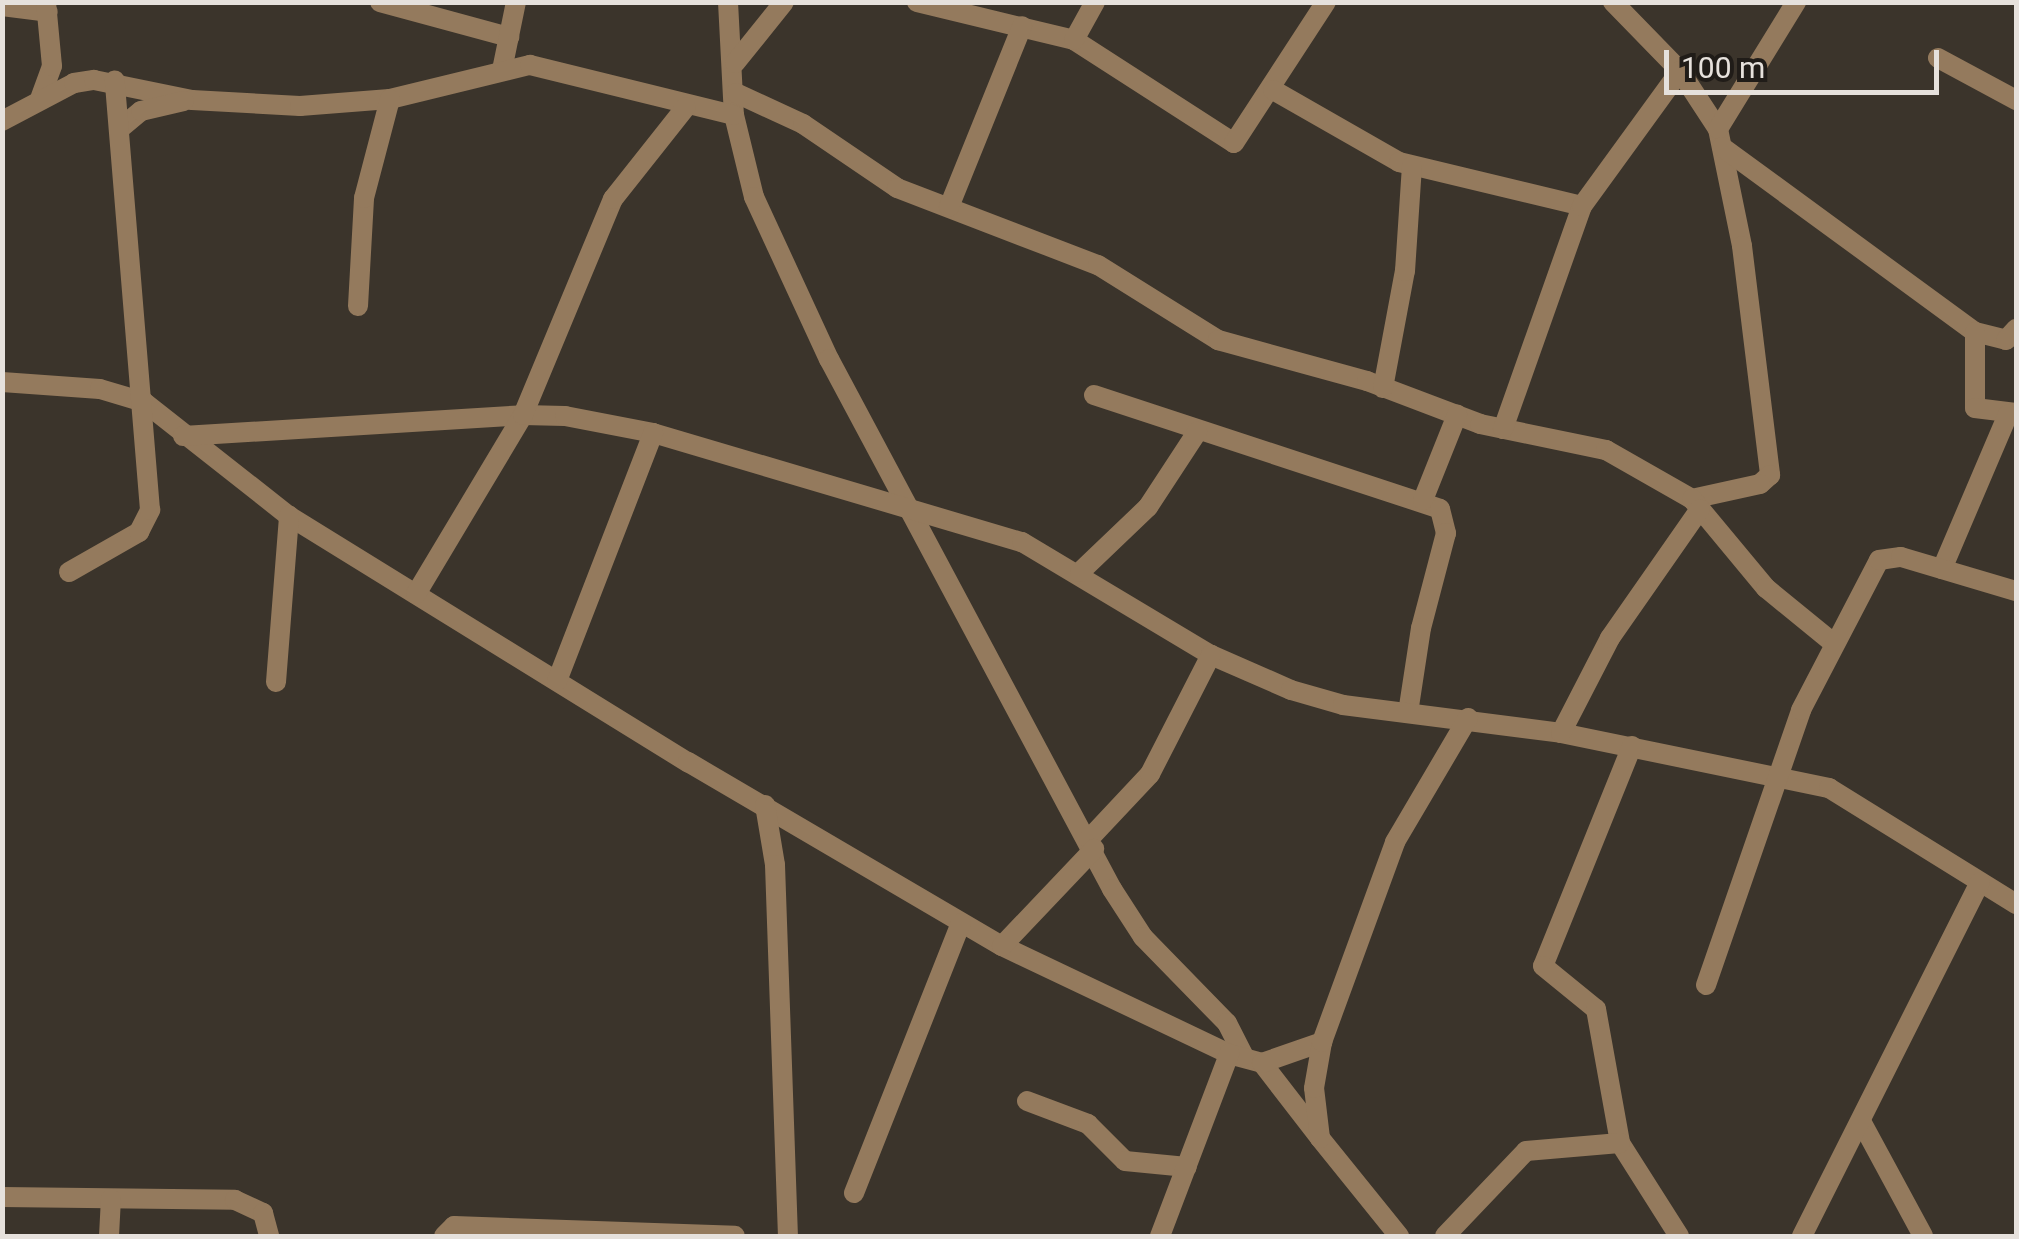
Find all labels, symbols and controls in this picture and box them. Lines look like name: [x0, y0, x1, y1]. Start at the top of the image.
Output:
scale bar: [1669, 30, 1944, 92]
text: 100 m: [1681, 50, 1765, 85]

